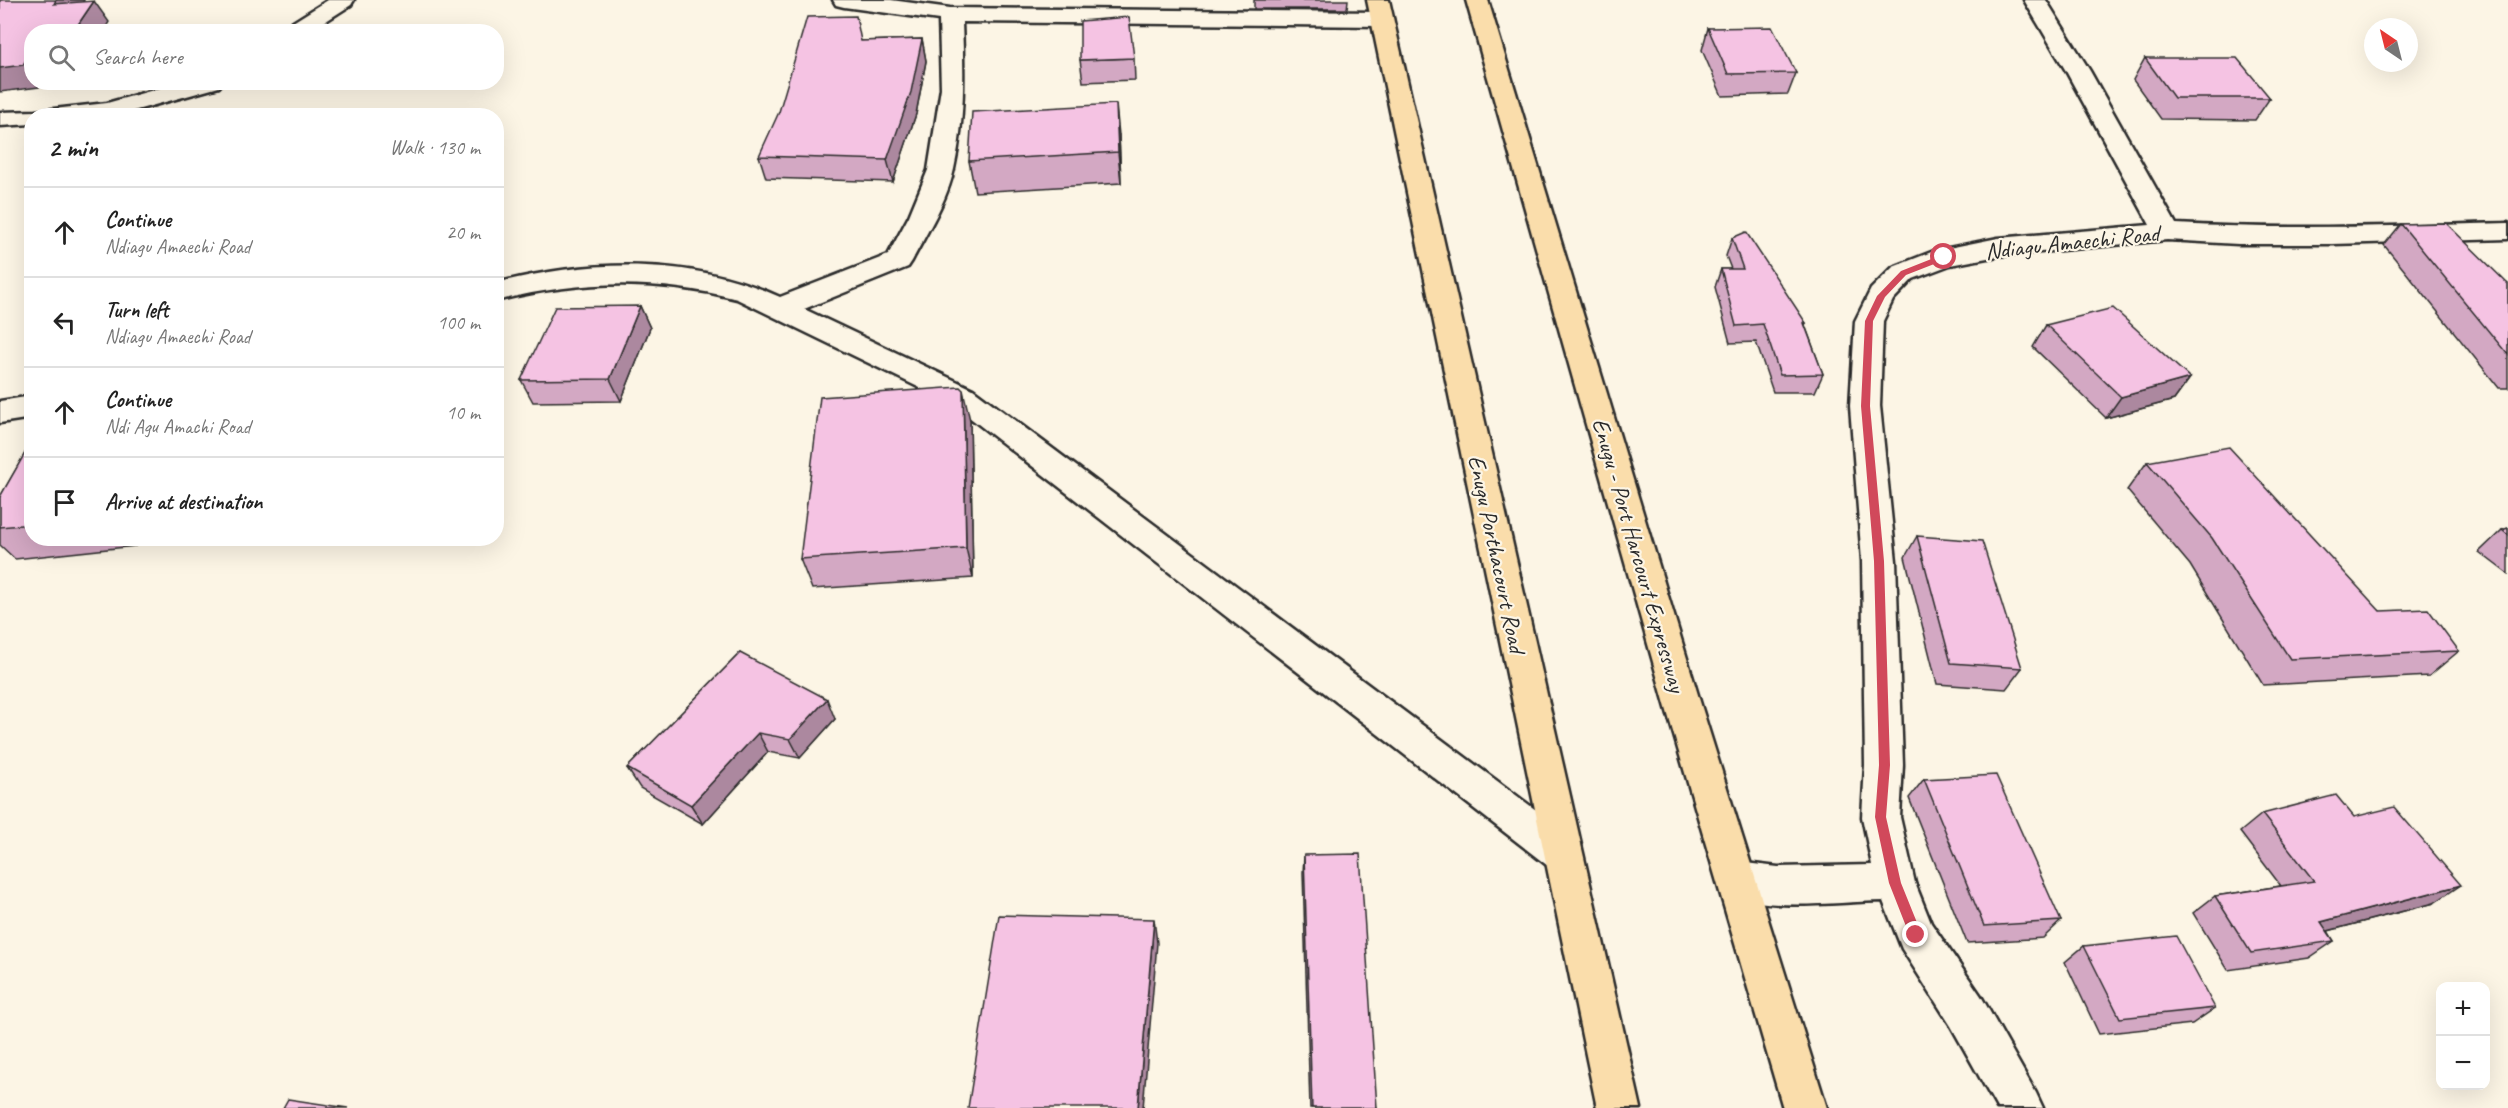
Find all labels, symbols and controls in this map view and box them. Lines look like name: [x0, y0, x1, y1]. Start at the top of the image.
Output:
north arrow: [2364, 18, 2418, 72]
search box: [24, 24, 504, 90]
icon: search: [45, 41, 78, 74]
text: Search here: [93, 43, 183, 71]
text: 2 min: [48, 131, 98, 164]
text: Walk · 130 m: [390, 135, 480, 160]
text: Continue: [105, 206, 171, 234]
icon: ahead: [48, 216, 81, 249]
street label: Ndiagu Amaechi Road: [1984, 218, 2164, 266]
text: 20 m: [446, 220, 480, 245]
text: Ndiagu Amaechi Road: [105, 234, 251, 259]
route start: [1930, 243, 1956, 269]
text: Turn left: [105, 296, 169, 324]
icon: left: [48, 306, 81, 339]
text: 100 m: [437, 310, 480, 335]
text: Ndiagu Amaechi Road: [105, 324, 251, 349]
text: Continue: [105, 386, 171, 414]
icon: ahead: [48, 396, 81, 429]
text: 10 m: [446, 400, 480, 425]
text: Ndi Agu Amachi Road: [105, 414, 251, 439]
street label: Enugu - Port Harcourt Expressway: [1585, 415, 1693, 697]
street label: Enugu Porthacourt Road: [1461, 453, 1533, 659]
icon: arrive: [48, 486, 81, 519]
text: Arrive at destination: [105, 488, 262, 516]
route end: [1902, 921, 1928, 947]
map controls: [2436, 982, 2490, 1090]
button: +: [2436, 982, 2490, 1036]
button: −: [2436, 1036, 2490, 1090]

